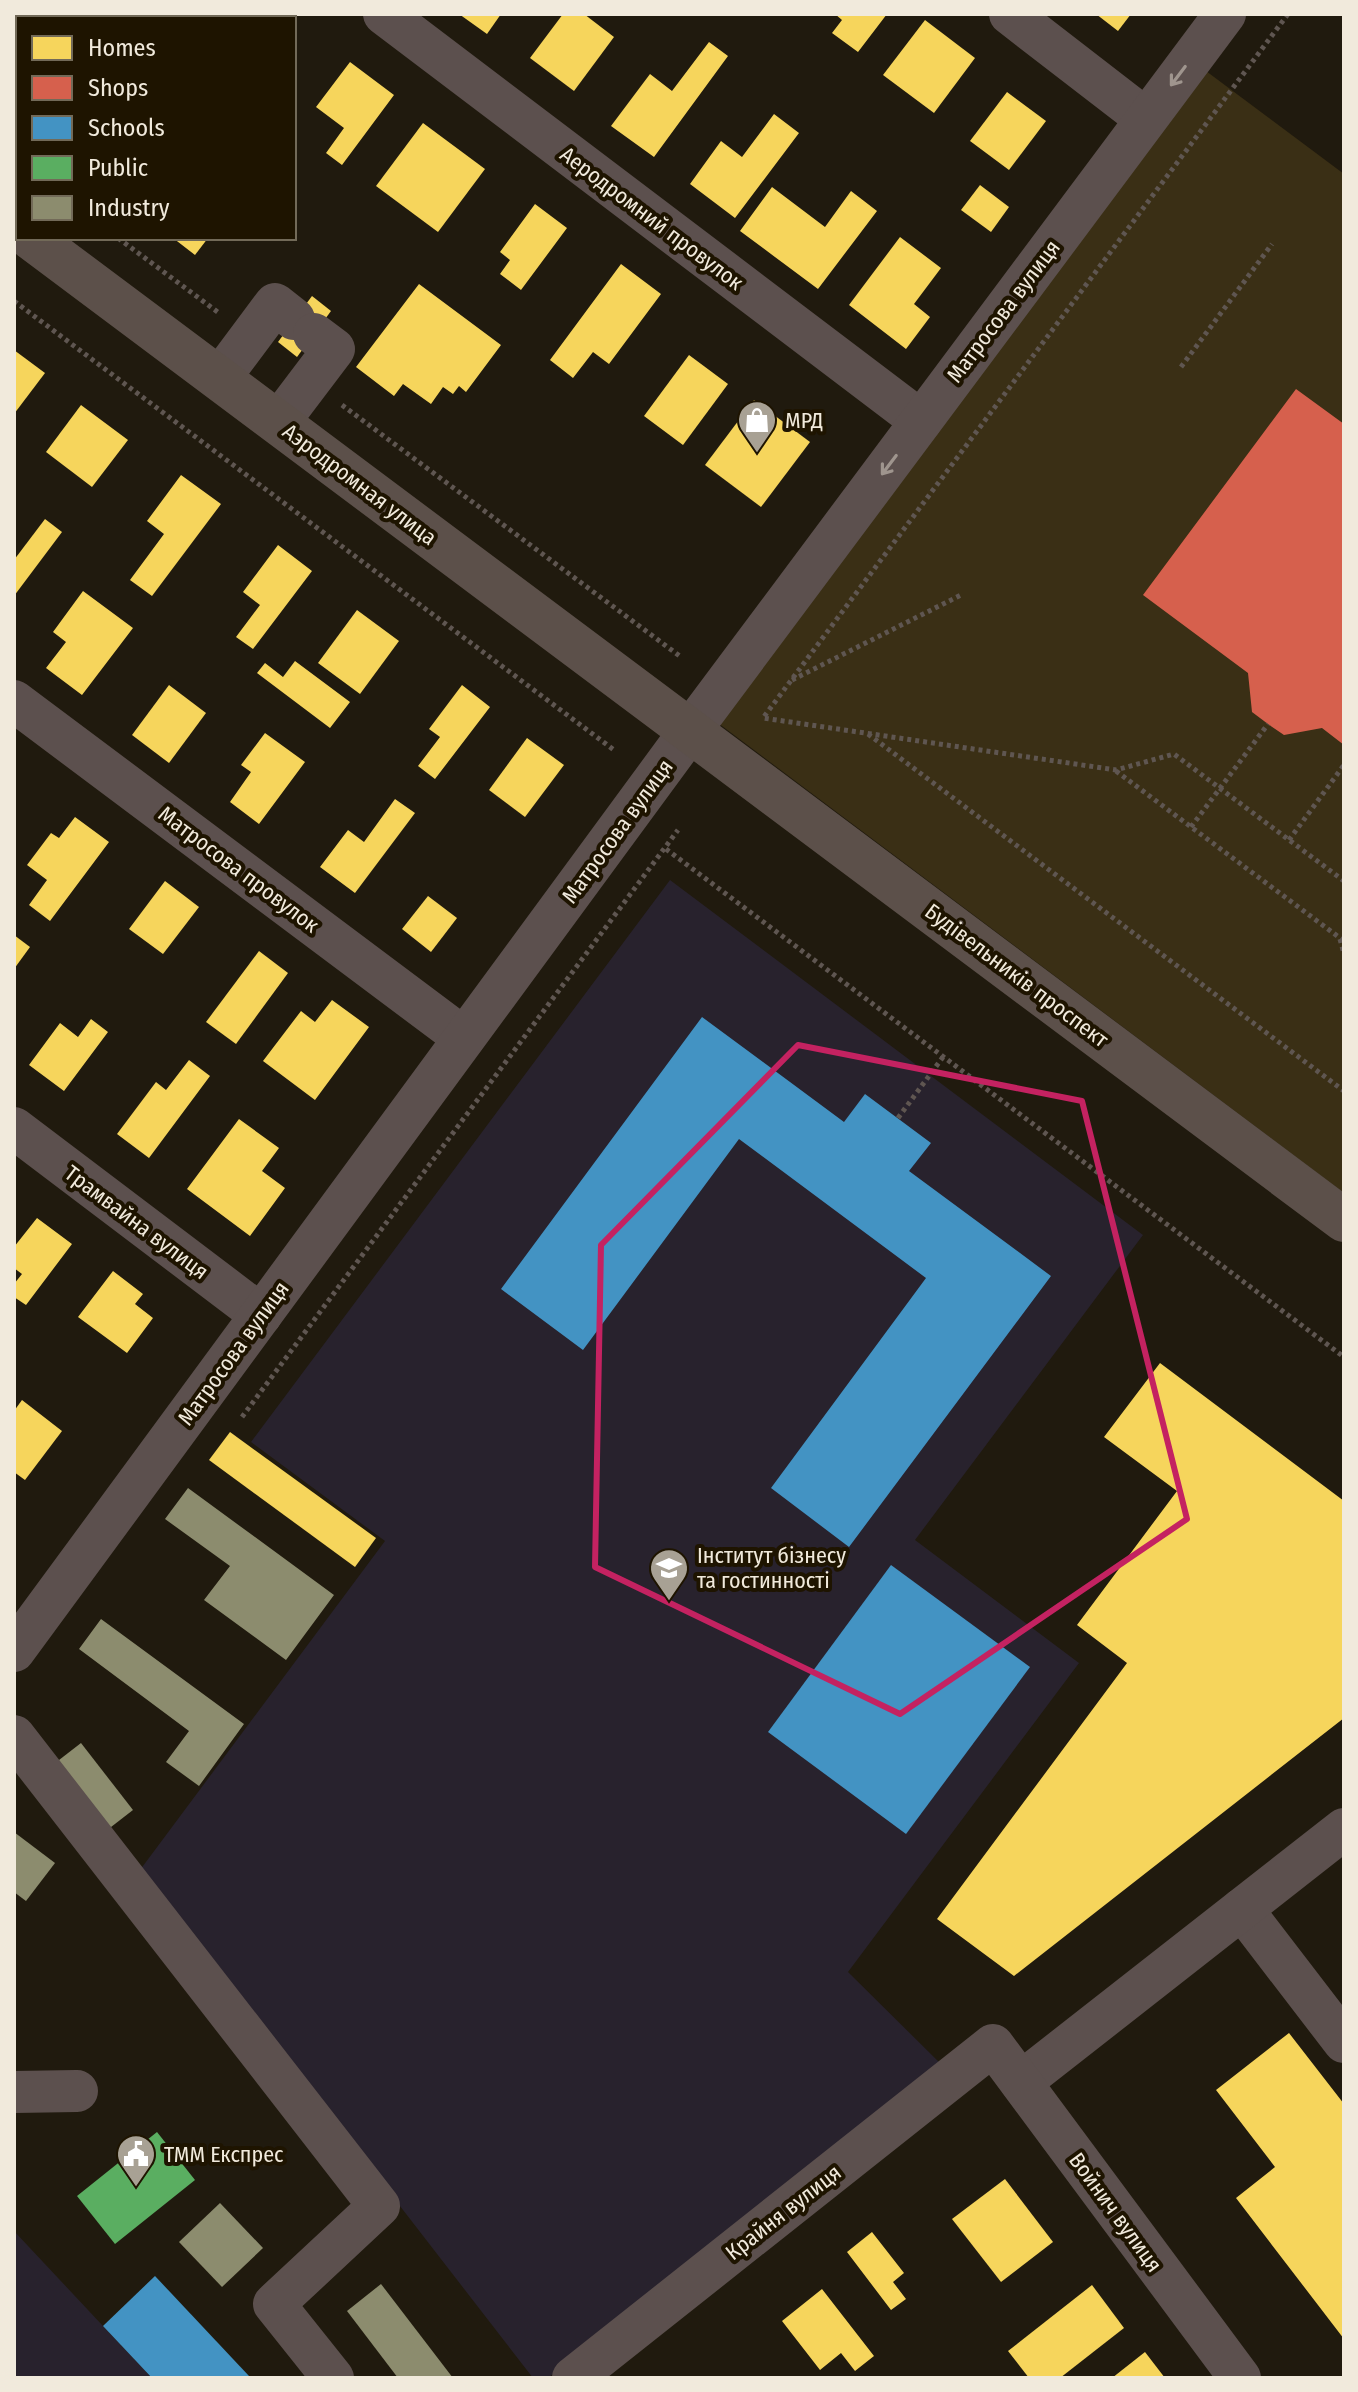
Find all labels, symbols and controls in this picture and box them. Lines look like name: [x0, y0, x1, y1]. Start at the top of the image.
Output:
legend: [16, 16, 296, 240]
text: Homes: [88, 34, 156, 62]
one-way arrow: [1169, 65, 1186, 87]
text: Shops: [88, 74, 148, 102]
text: Schools: [88, 114, 165, 142]
street label: Аеродромний провулок: [555, 141, 749, 296]
text: Public: [88, 154, 148, 182]
text: Industry: [88, 194, 170, 222]
street label: Матросова вулиця: [941, 235, 1066, 388]
shop icon: МРД: [736, 399, 778, 454]
place label: МРД: [785, 407, 823, 434]
street label: Аэродромная улица: [277, 418, 442, 551]
one-way arrow: [880, 453, 897, 475]
street label: Матросова вулиця: [556, 754, 679, 909]
street label: Матросова провулок: [153, 800, 325, 939]
street label: Будівельників проспект: [920, 898, 1114, 1053]
street label: Трамвайна вулиця: [60, 1160, 214, 1285]
street label: Матросова вулиця: [172, 1276, 295, 1431]
place label: Інститут бізнесу та гостинності: [697, 1542, 846, 1594]
school or university icon: Інститут бізнесу та гостинності: [648, 1547, 690, 1602]
public building icon: ТММ Експрес: [115, 2133, 157, 2188]
place label: ТММ Експрес: [164, 2141, 284, 2168]
street label: Войнич вулиця: [1063, 2147, 1168, 2277]
street label: Крайня вулиця: [720, 2159, 847, 2266]

